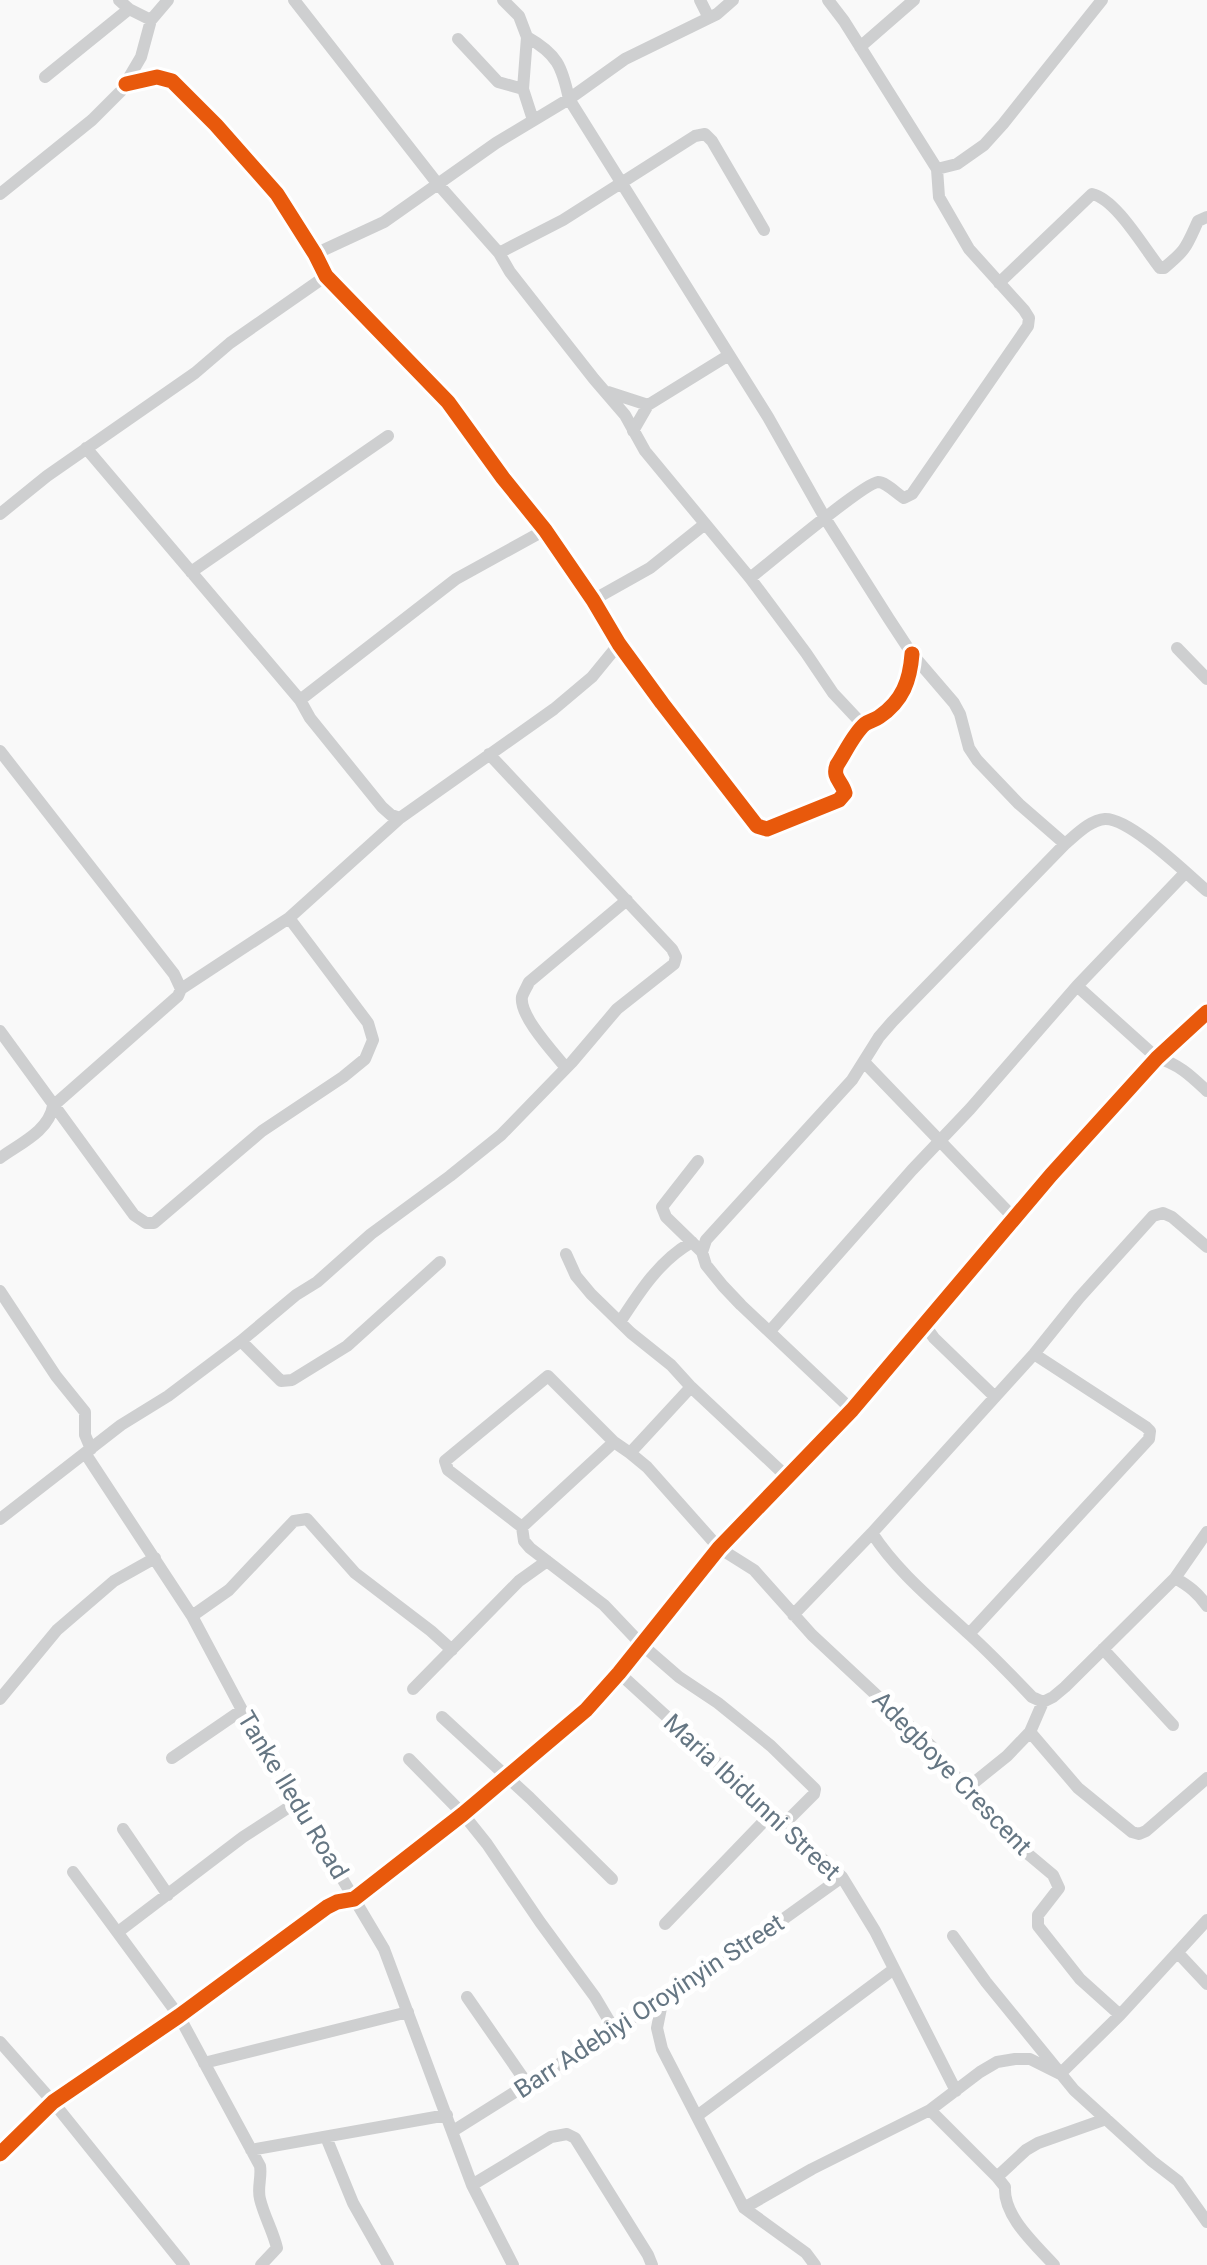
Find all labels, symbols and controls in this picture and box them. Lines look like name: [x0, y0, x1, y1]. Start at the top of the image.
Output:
street label: Adegboye Crescent: [867, 1685, 1037, 1861]
street label: Tanke Iledu Road: [232, 1706, 354, 1884]
street label: Maria Ibidunni Street: [658, 1708, 846, 1886]
street label: Barr Adebiyi Oroyinyin Street: [509, 1908, 789, 2104]

